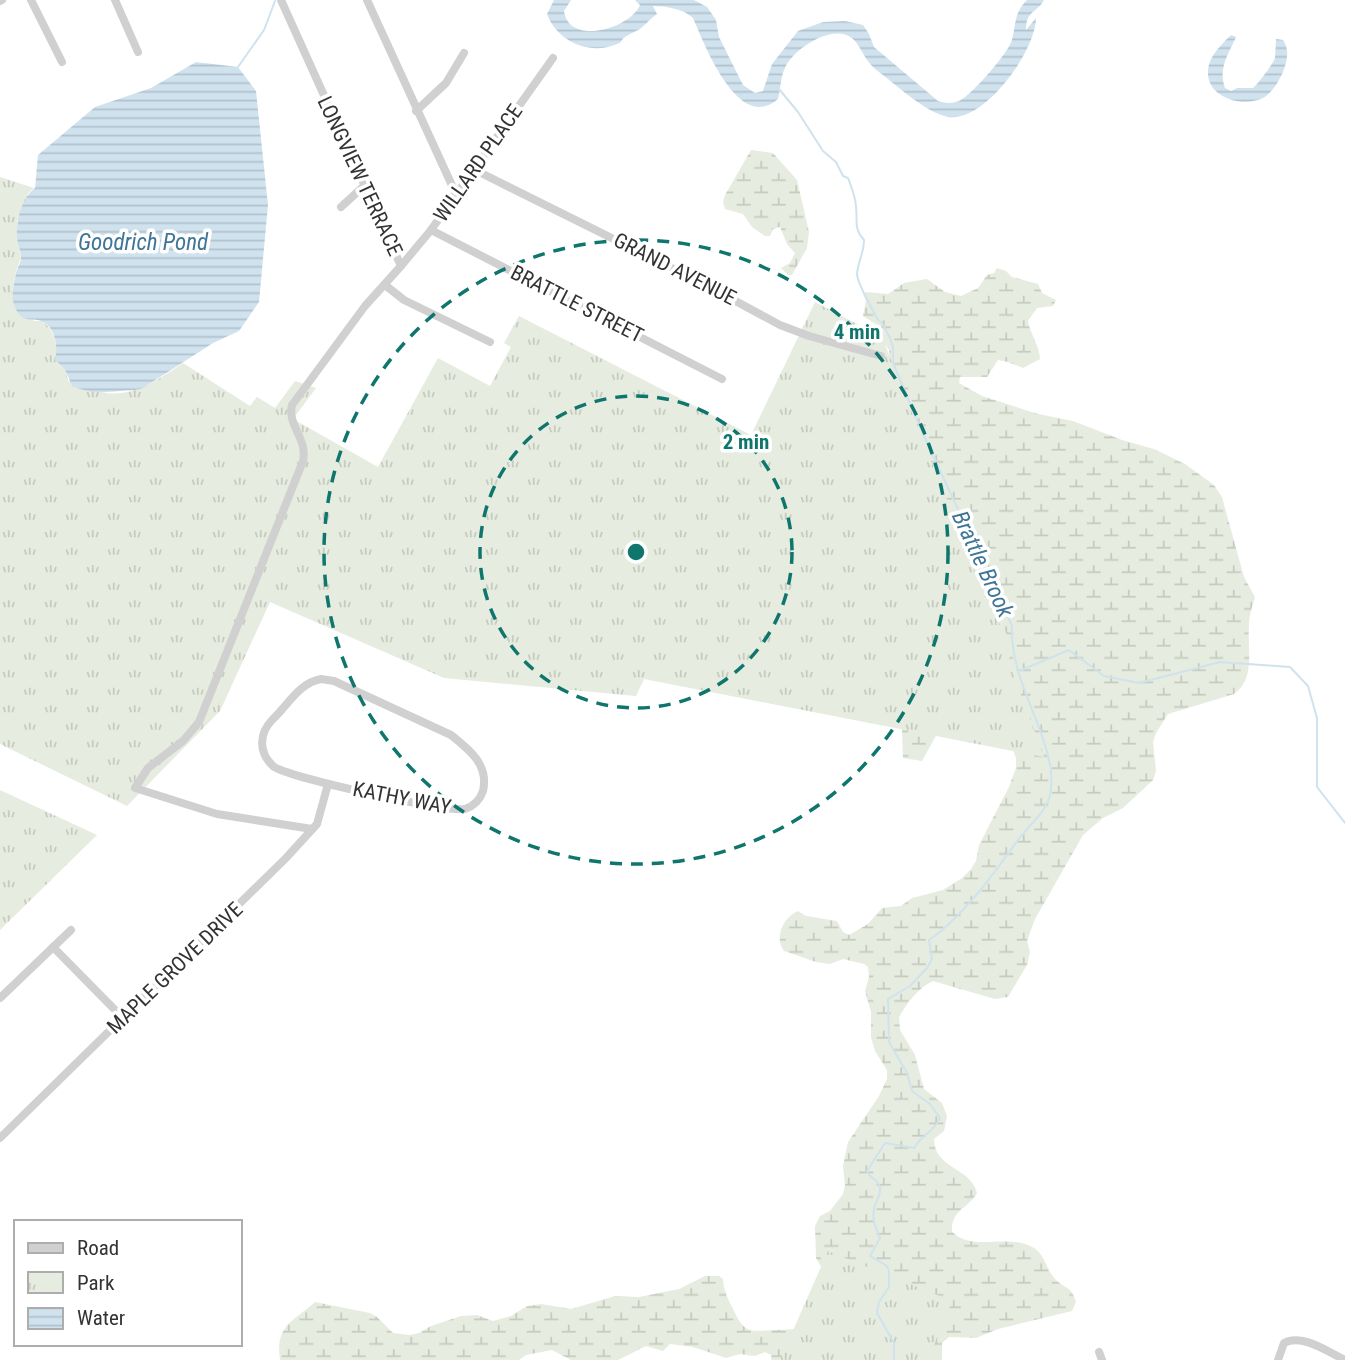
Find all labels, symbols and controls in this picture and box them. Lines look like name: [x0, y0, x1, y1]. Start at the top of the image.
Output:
street label: LONGVIEW TERRACE: [313, 92, 407, 260]
street label: WILLARD PLACE: [429, 100, 527, 226]
street label: GRAND AVENUE: [610, 228, 740, 310]
water label: Goodrich Pond: [78, 229, 209, 256]
street label: BRATTLE STREET: [507, 260, 647, 348]
text: 4 min: [834, 320, 880, 344]
text: 2 min: [723, 430, 769, 454]
water label: Brattle Brook: [946, 507, 1019, 623]
centre of rings: [624, 540, 648, 564]
street label: KATHY WAY: [351, 777, 453, 819]
street label: MAPLE GROVE DRIVE: [102, 897, 248, 1039]
legend: [14, 1220, 242, 1346]
text: Road: [77, 1236, 119, 1260]
text: Park: [77, 1271, 115, 1295]
text: Water: [77, 1306, 125, 1330]

